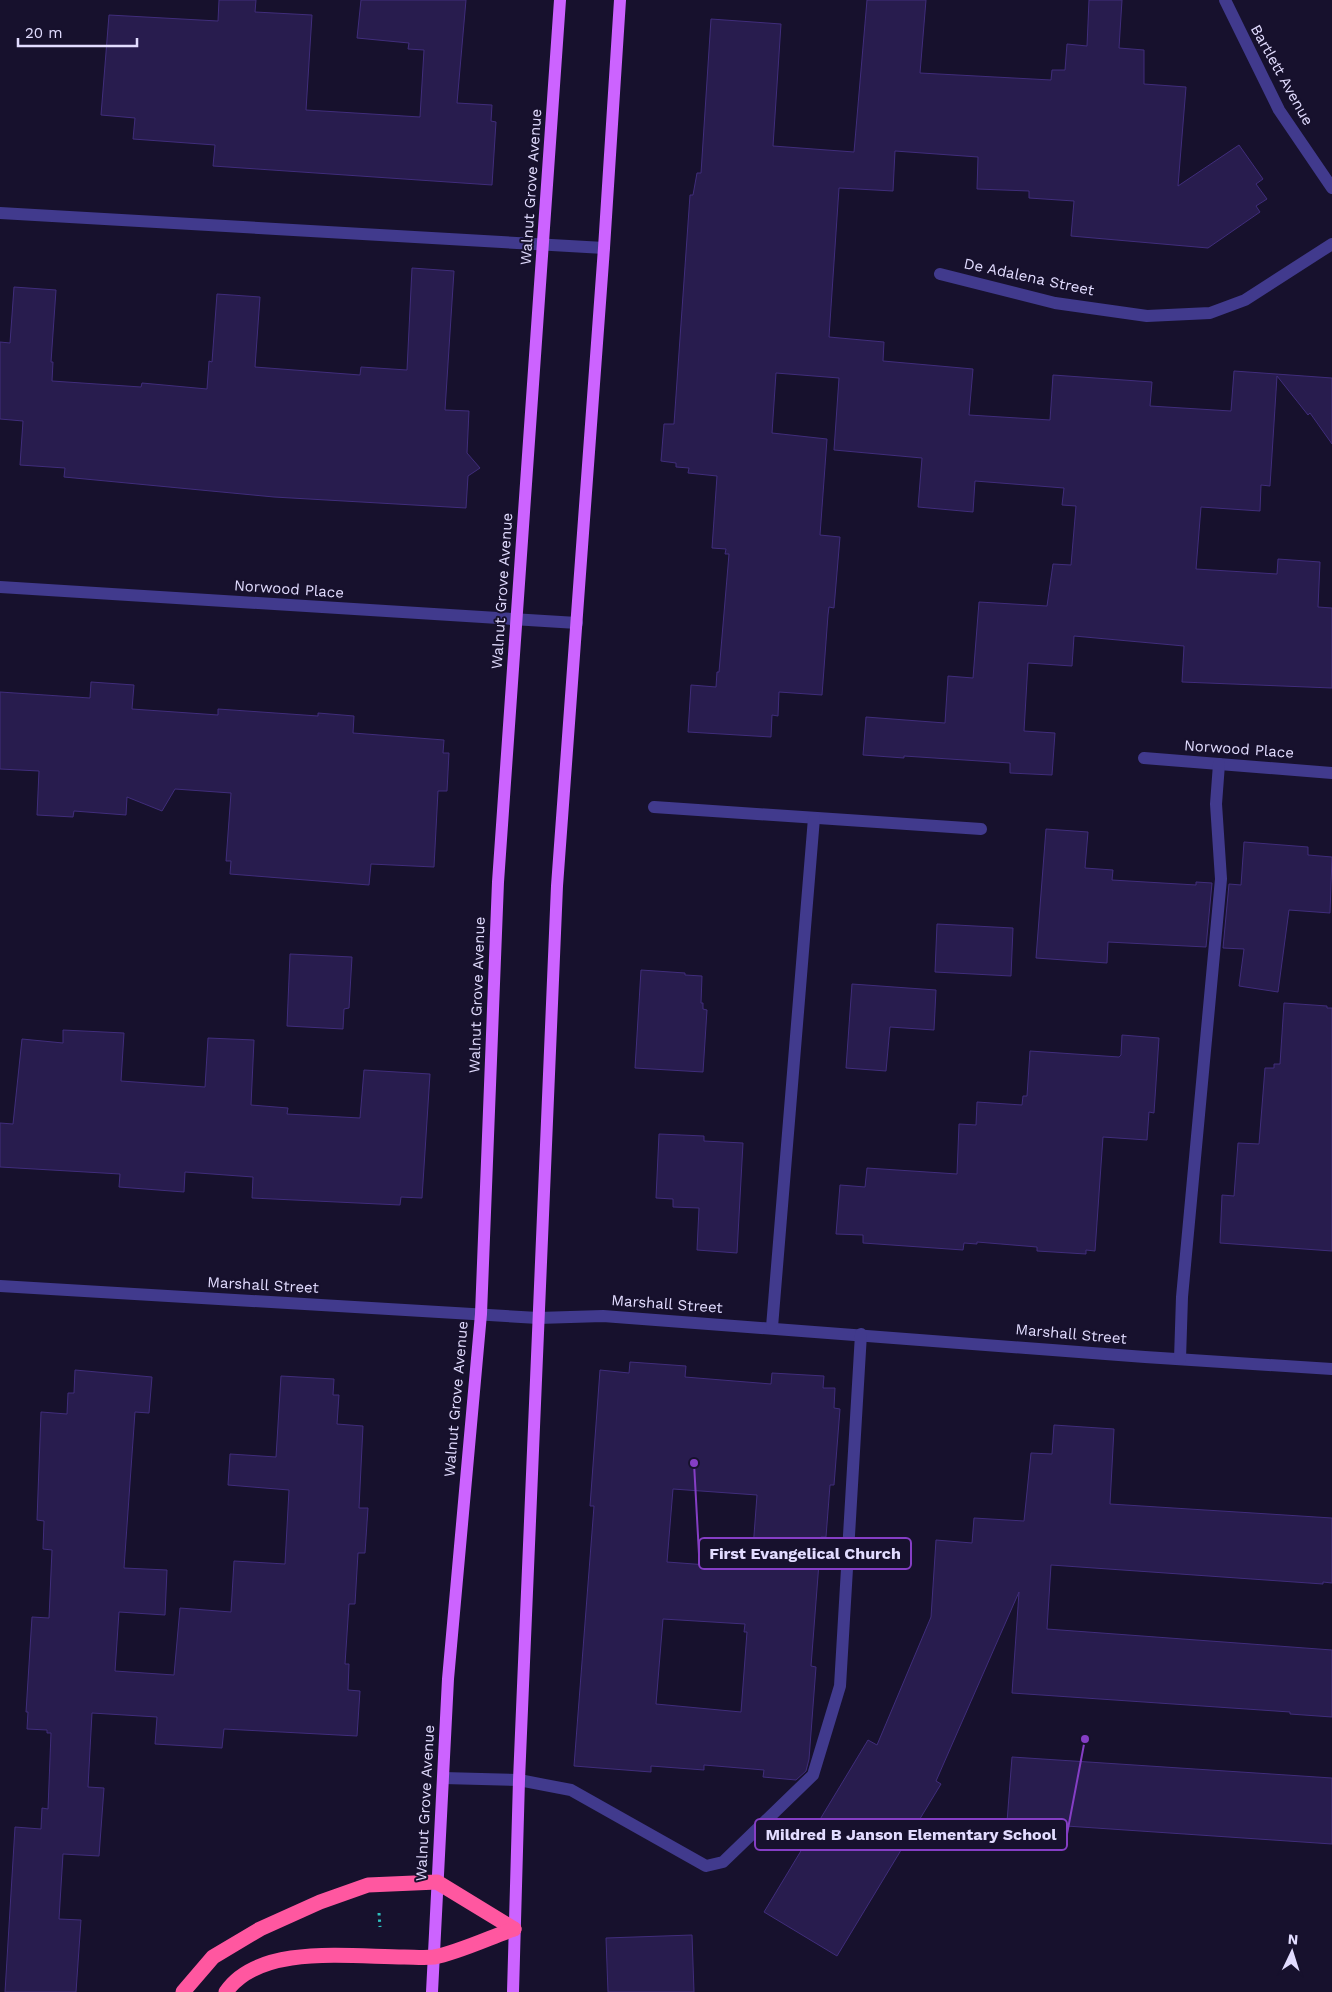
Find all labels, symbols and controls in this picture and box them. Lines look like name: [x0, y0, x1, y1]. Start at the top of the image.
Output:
scale bar: [18, 15, 136, 47]
street label: Bartlett Avenue: [1247, 21, 1317, 129]
text: 20 m: [25, 24, 63, 42]
street label: Walnut Grove Avenue: [517, 108, 545, 266]
street label: De Adalena Street: [962, 254, 1096, 300]
street label: Walnut Grove Avenue: [488, 512, 516, 670]
street label: Norwood Place: [233, 576, 345, 602]
street label: Norwood Place: [1183, 736, 1295, 762]
street label: Walnut Grove Avenue: [465, 916, 489, 1074]
street label: Marshall Street: [207, 1273, 320, 1297]
street label: Marshall Street: [611, 1291, 724, 1317]
street label: Walnut Grove Avenue: [440, 1320, 472, 1478]
street label: Marshall Street: [1015, 1320, 1128, 1348]
callout: First Evangelical Church: [699, 1538, 911, 1569]
text: First Evangelical Church: [709, 1544, 901, 1563]
street label: Walnut Grove Avenue: [412, 1724, 438, 1882]
callout: Mildred B Janson Elementary School: [755, 1819, 1067, 1850]
text: Mildred B Janson Elementary School: [766, 1825, 1057, 1844]
north arrow: [1267, 1927, 1317, 1977]
text: N: [1287, 1931, 1299, 1947]

